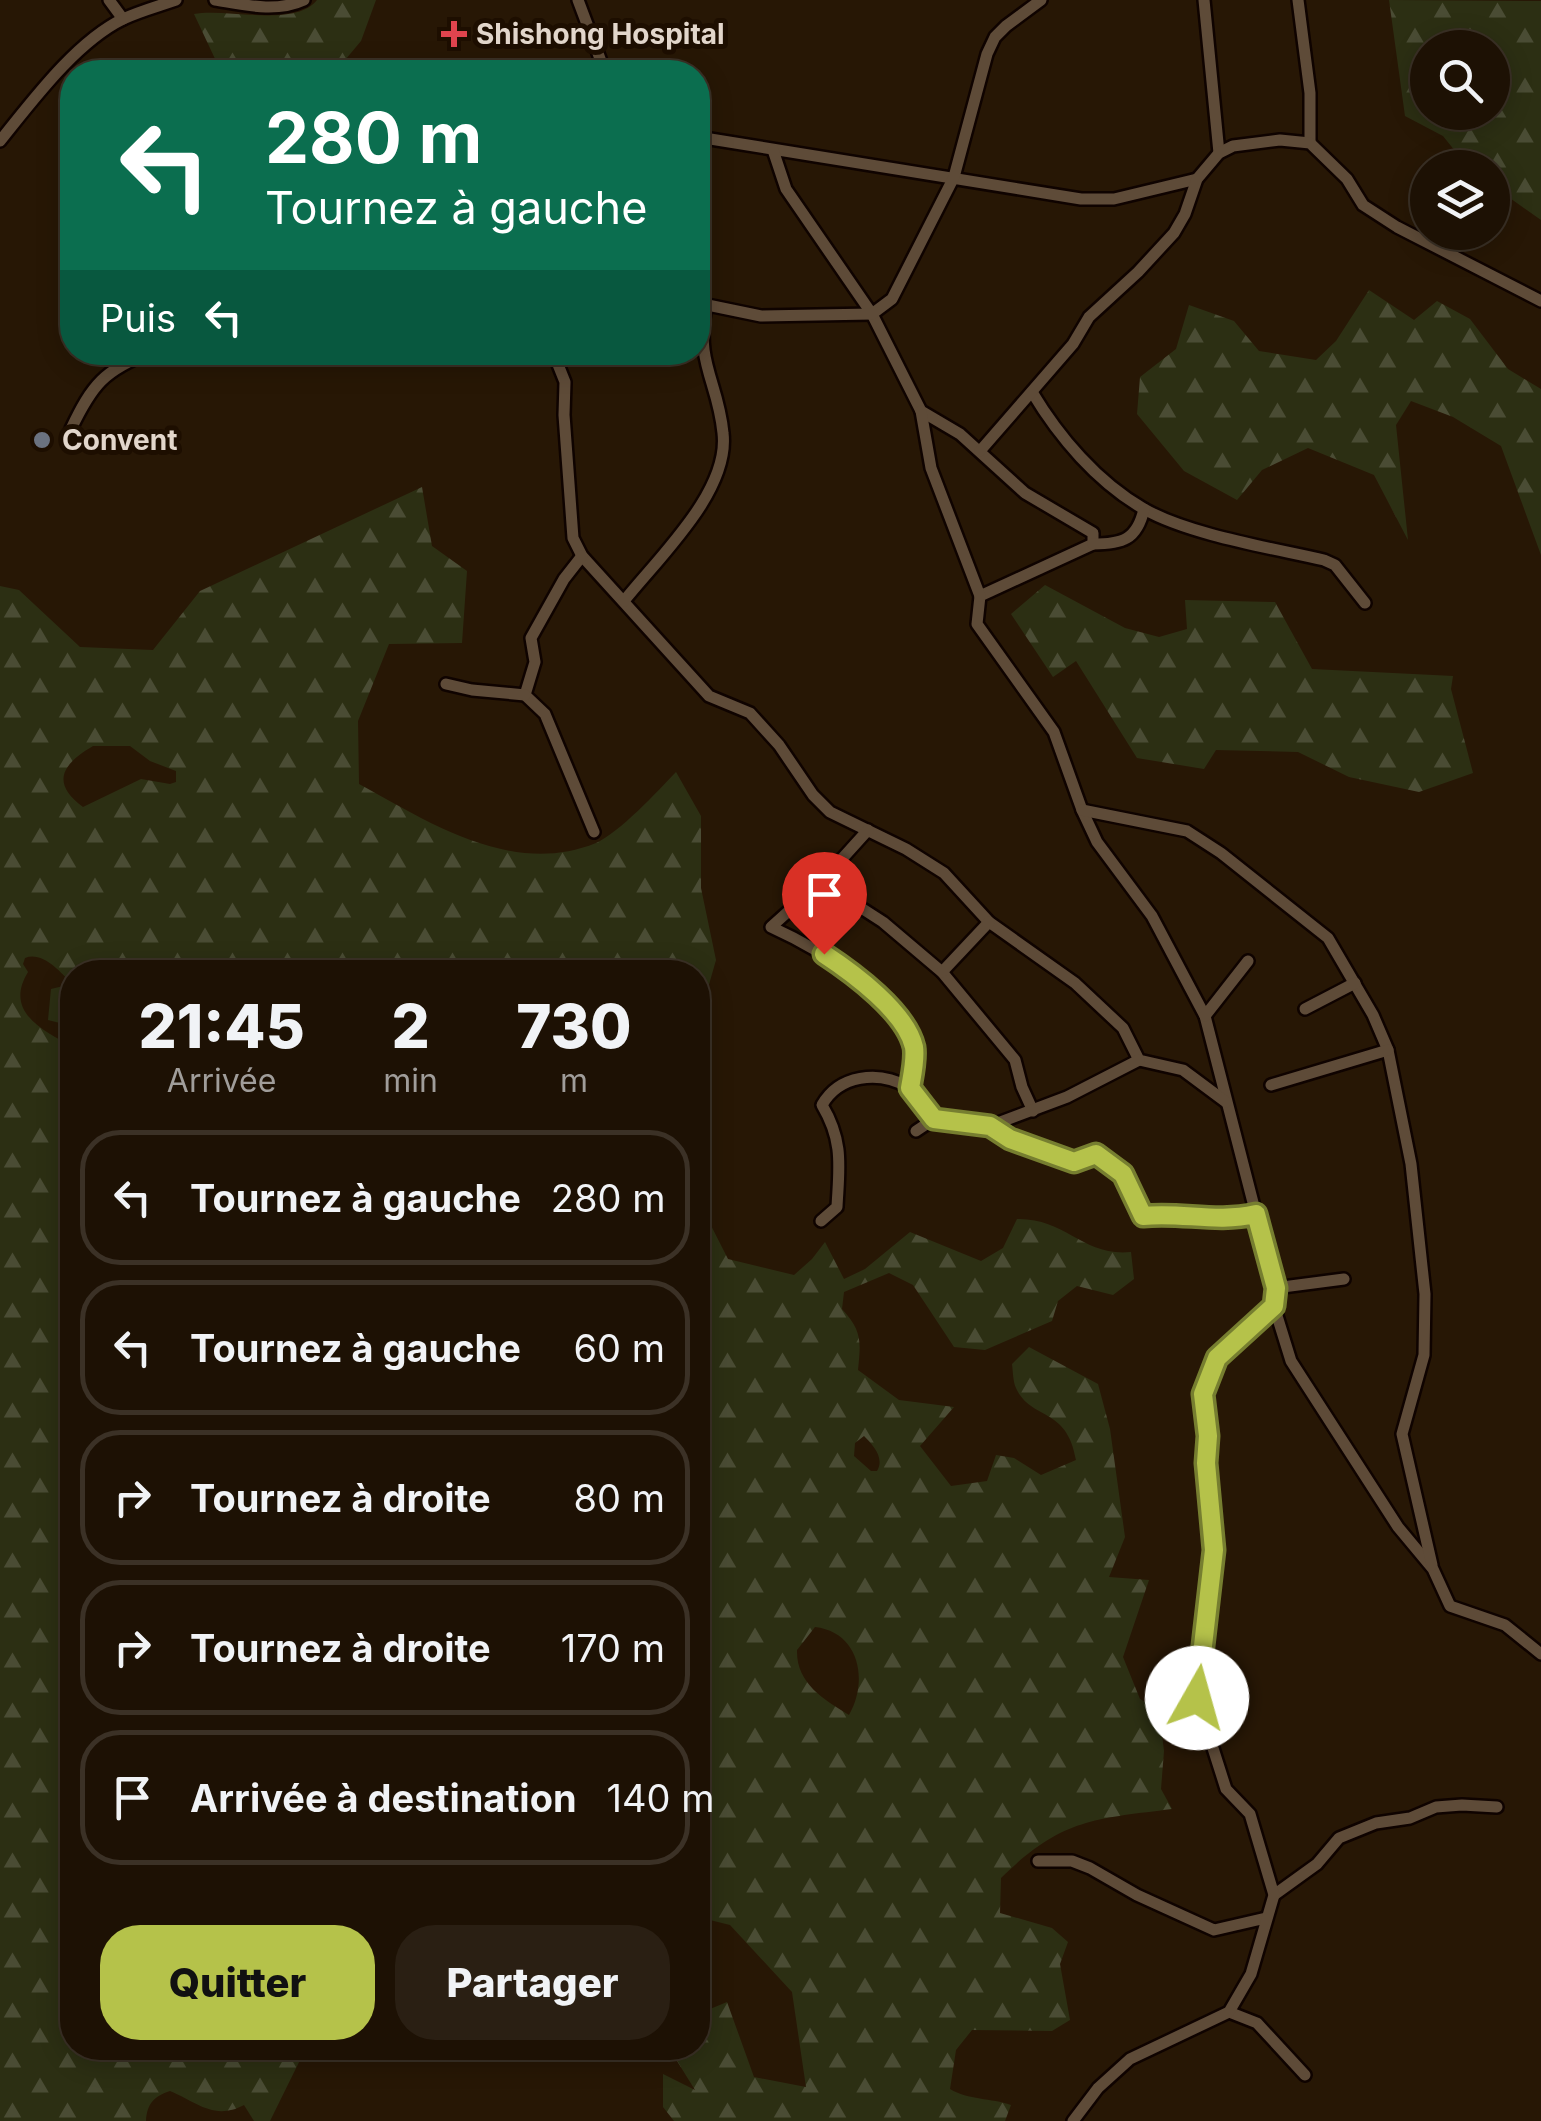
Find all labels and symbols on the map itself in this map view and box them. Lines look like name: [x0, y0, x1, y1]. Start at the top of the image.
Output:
place label: Shishong Hospital: [476, 17, 725, 51]
marker: Shishong Hospital: [441, 21, 467, 47]
place label: Convent: [62, 423, 178, 457]
marker: Convent: [31, 429, 53, 451]
pin: [782, 852, 867, 955]
position arrow: [1145, 1646, 1249, 1750]

